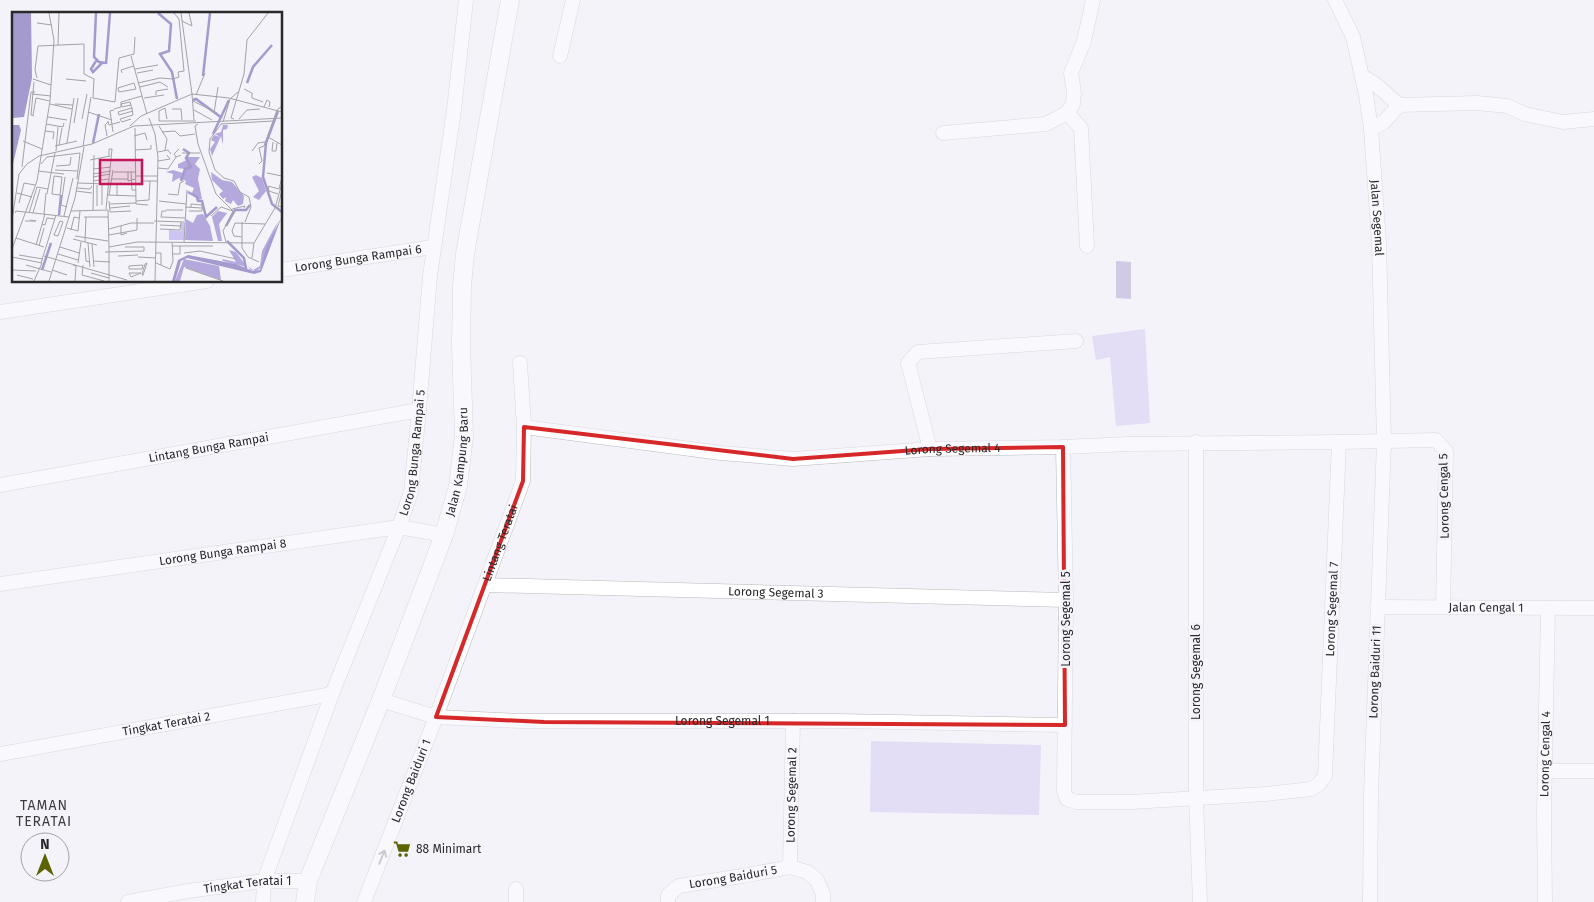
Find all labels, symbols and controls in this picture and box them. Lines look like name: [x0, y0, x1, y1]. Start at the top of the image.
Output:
inset map: [12, 12, 282, 282]
street label: Jalan Segemal: [1368, 179, 1386, 257]
street label: Lorong Bunga Rampai 6: [294, 242, 422, 275]
street label: Lorong Bunga Rampai 5: [396, 389, 428, 518]
street label: Jalan Kampung Baru: [443, 407, 471, 518]
street label: Lintang Bunga Rampai: [148, 430, 270, 465]
street label: Lorong Segemal 4: [904, 441, 1001, 458]
street label: Lorong Cengal 5: [1436, 453, 1452, 539]
street label: Lintang Teratai: [480, 503, 521, 583]
street label: Lorong Bunga Rampai 8: [158, 536, 288, 568]
street label: Lorong Segemal 7: [1323, 561, 1341, 657]
street label: Lorong Segemal 5: [1059, 571, 1073, 667]
street label: Lorong Segemal 3: [728, 584, 824, 601]
street label: Jalan Cengal 1: [1449, 600, 1523, 615]
street label: Lorong Segemal 6: [1189, 624, 1203, 720]
street label: Lorong Baiduri 11: [1366, 625, 1384, 719]
street label: Tingkat Teratai 2: [121, 709, 211, 739]
street label: Lorong Cengal 4: [1537, 710, 1553, 797]
street label: Lorong Segemal 1: [675, 714, 770, 728]
street label: Lorong Baiduri 1: [389, 737, 434, 825]
street label: Lorong Segemal 2: [783, 747, 799, 843]
district label: TAMAN TERATAI: [16, 797, 72, 830]
north arrow: [20, 832, 70, 882]
text: N: [40, 836, 50, 853]
supermarket icon: 88 Minimart: [392, 839, 412, 859]
place label: 88 Minimart: [416, 842, 482, 856]
one-way arrow: [378, 849, 387, 864]
street label: Lorong Baiduri 5: [688, 863, 778, 891]
street label: Tingkat Teratai 1: [203, 874, 292, 896]

